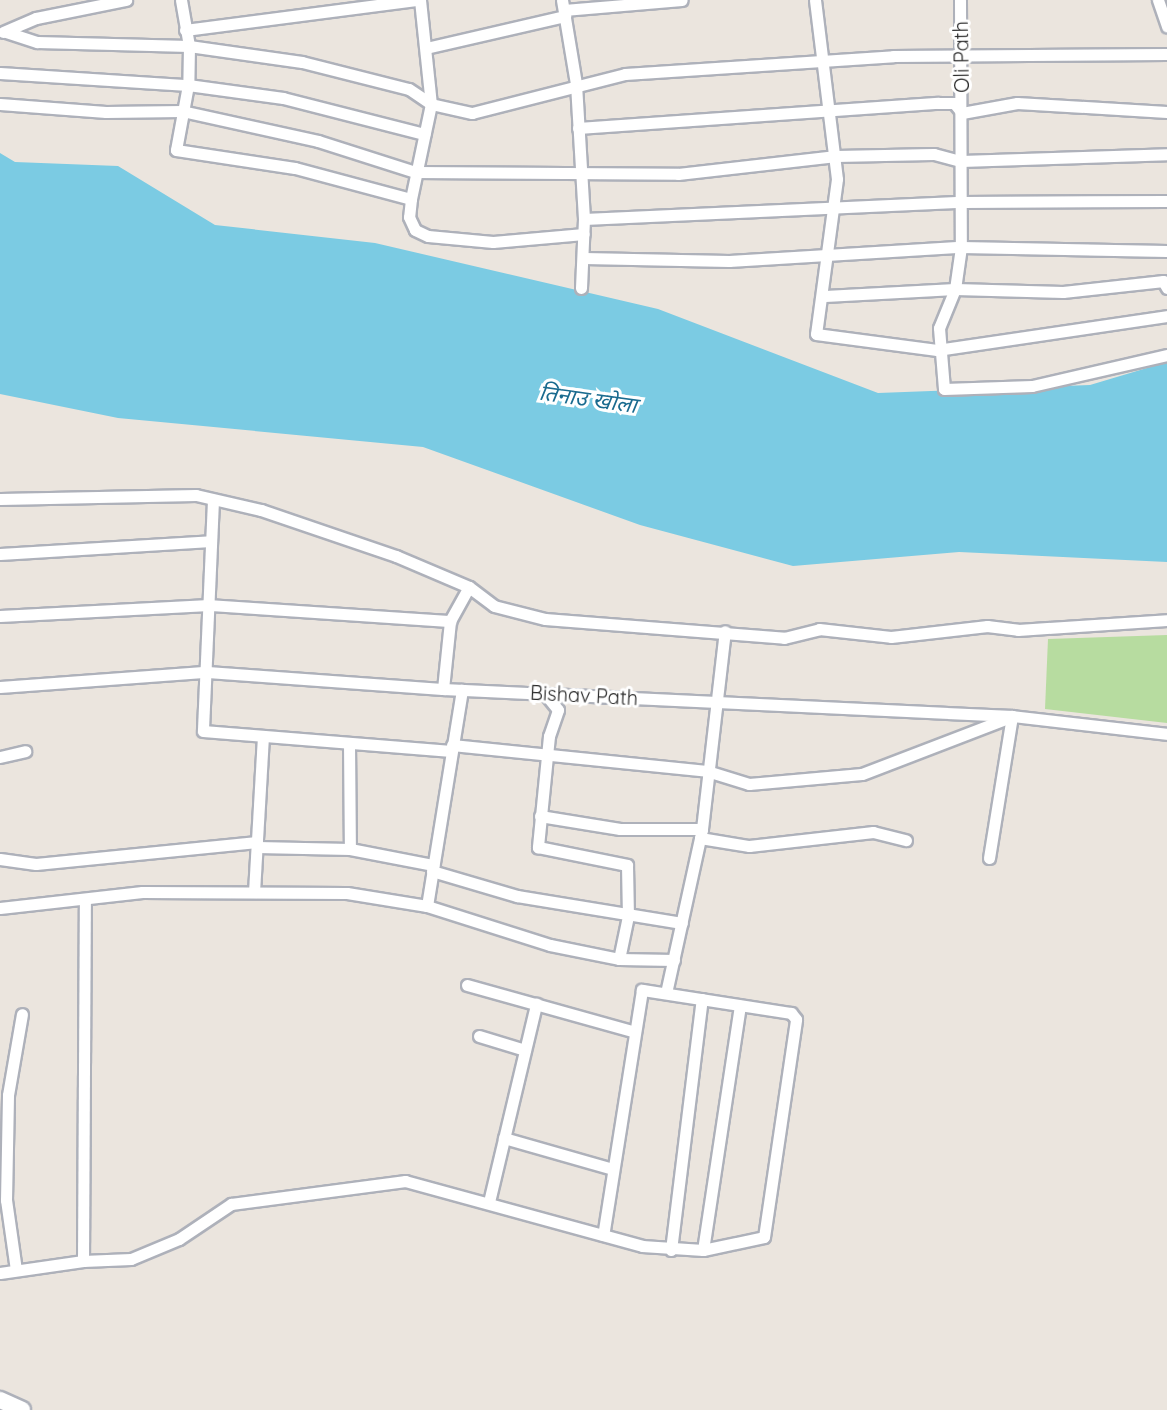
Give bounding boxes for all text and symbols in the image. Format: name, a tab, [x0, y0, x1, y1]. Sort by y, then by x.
street label: Oli Path	[948, 21, 974, 93]
water label: तिनाउ खोला	[537, 379, 639, 419]
street label: Bishav Path	[529, 680, 639, 710]

